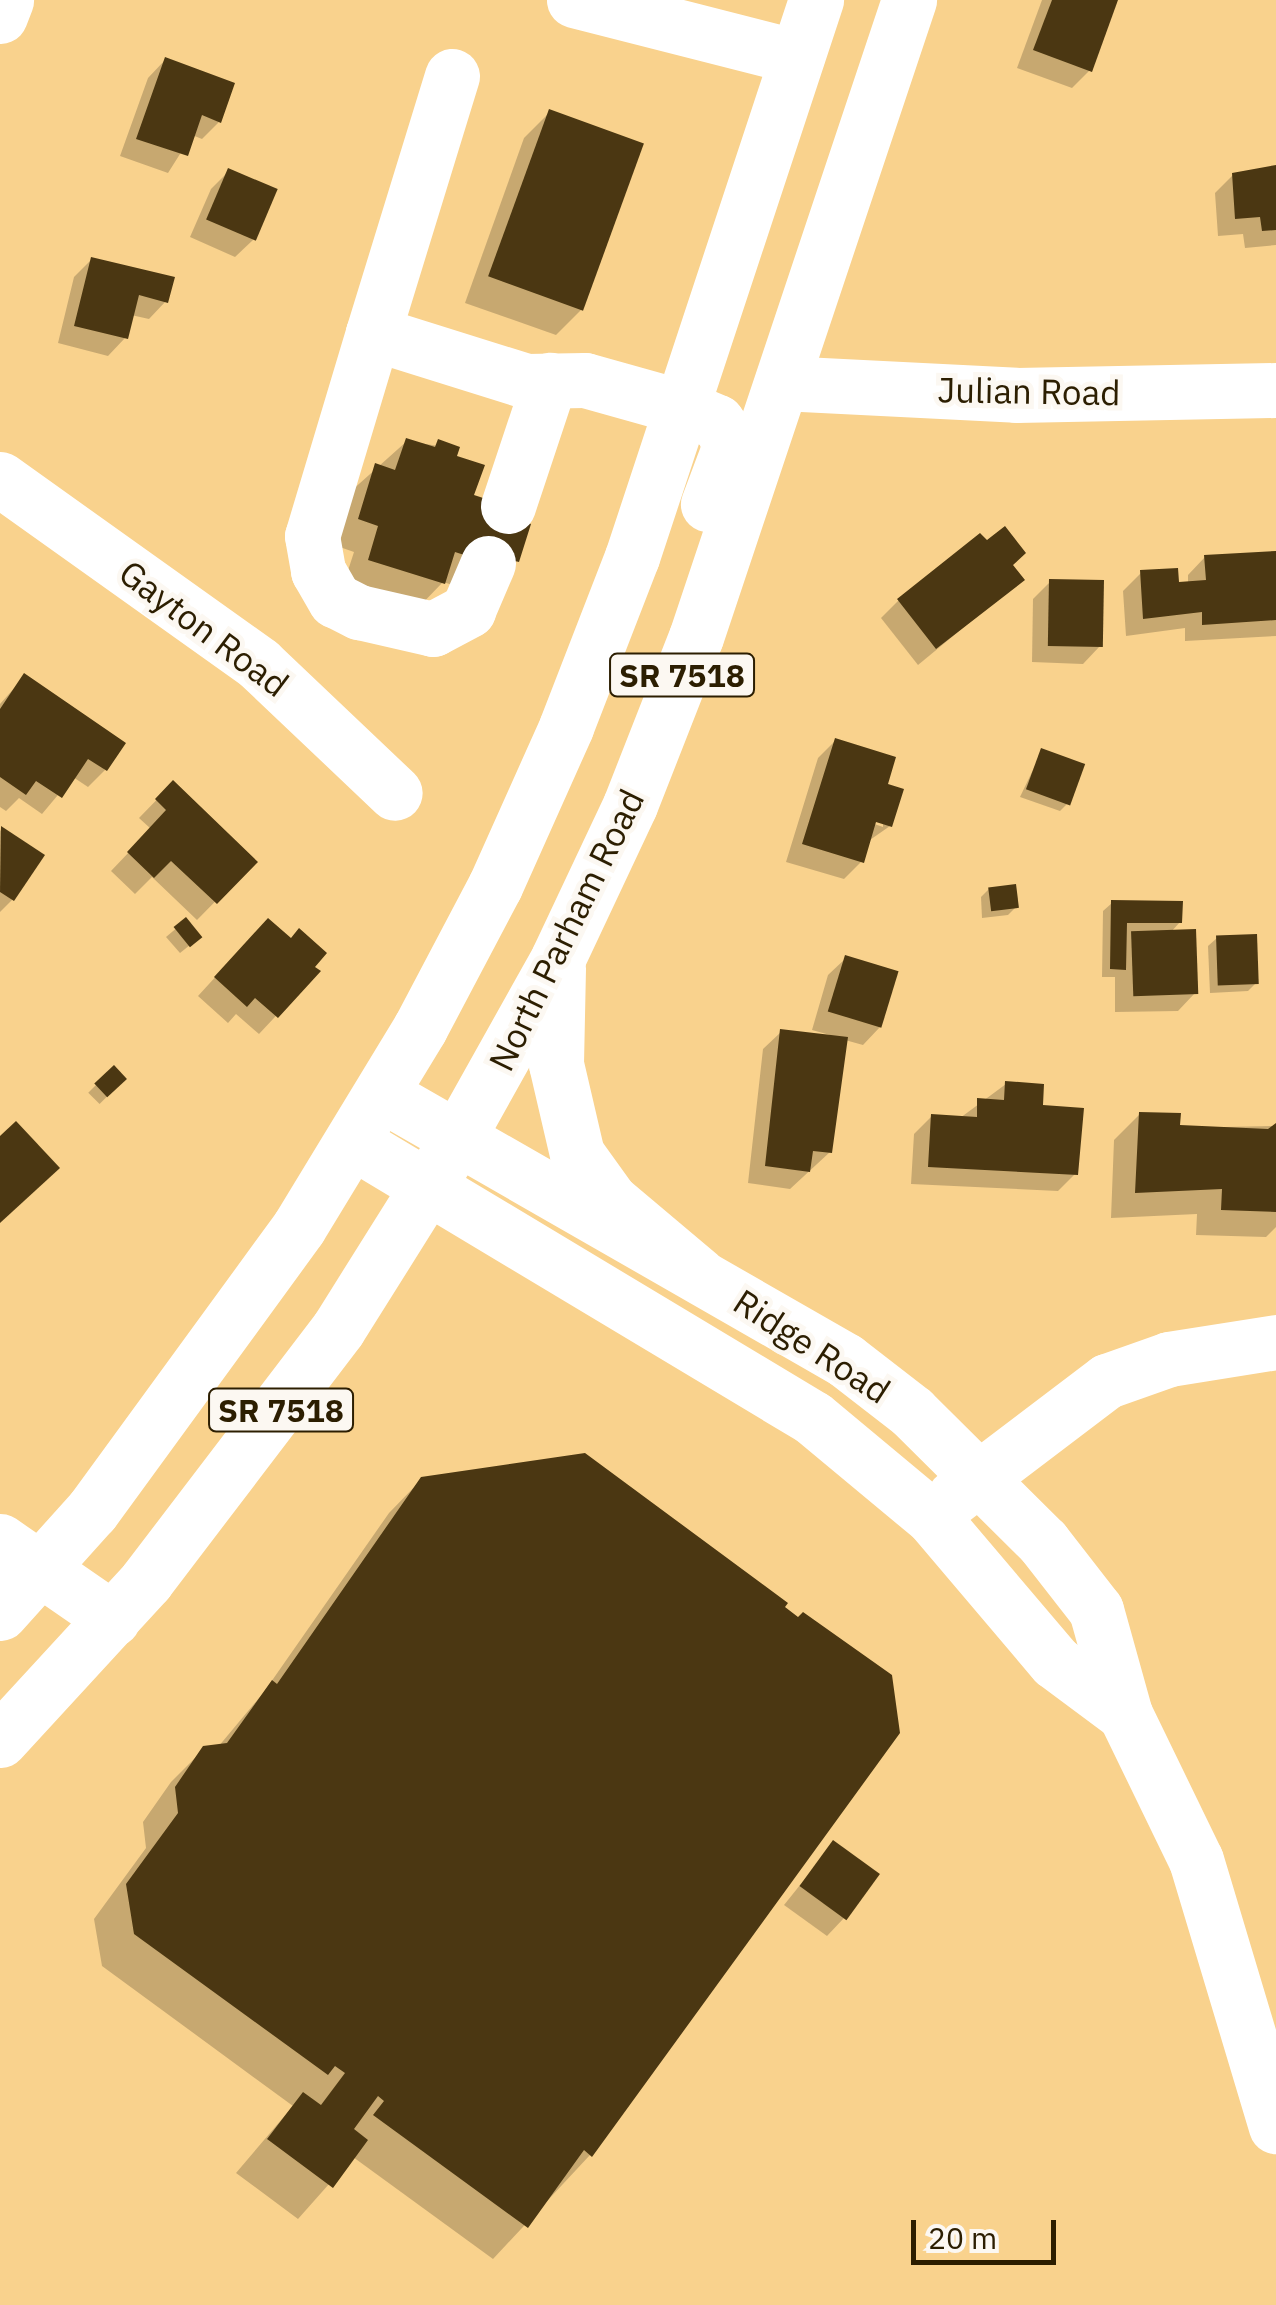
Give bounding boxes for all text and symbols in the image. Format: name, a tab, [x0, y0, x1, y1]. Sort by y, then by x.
street label: Julian Road	[937, 368, 1121, 414]
street label: Gayton Road	[111, 551, 297, 705]
road number: SR 7518	[607, 648, 757, 702]
street label: North Parham Road	[480, 782, 652, 1078]
street label: Ridge Road	[726, 1280, 898, 1412]
road number: SR 7518	[206, 1383, 356, 1437]
scale bar	[916, 2200, 1061, 2262]
text: 20 m	[928, 2218, 997, 2257]

